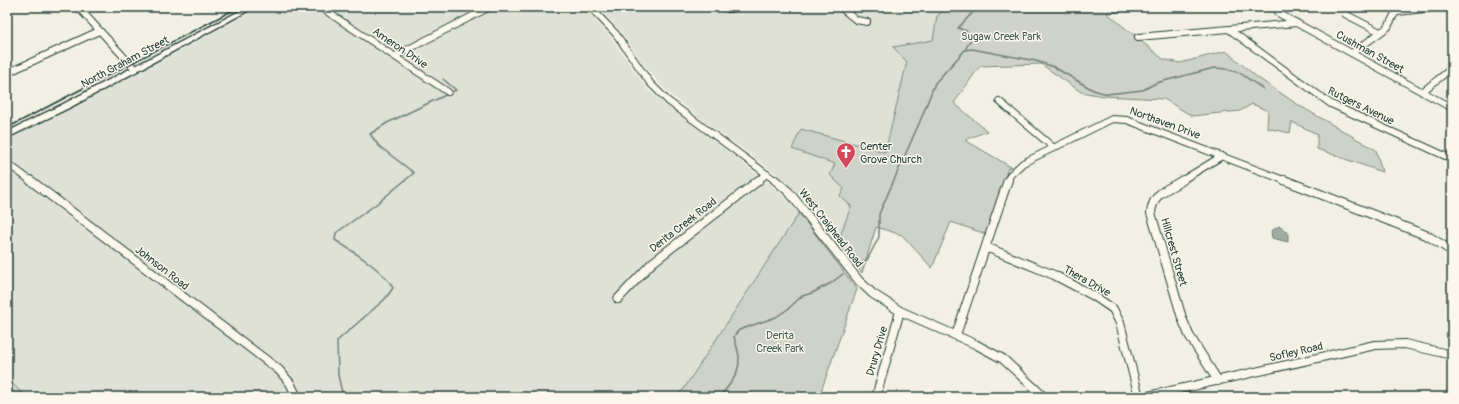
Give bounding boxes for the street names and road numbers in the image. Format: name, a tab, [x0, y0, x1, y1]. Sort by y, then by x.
street label: Ameron Drive	[370, 25, 431, 72]
street label: Cushman Street	[1334, 28, 1407, 76]
street label: North Graham Street	[79, 33, 172, 91]
street label: Rutgers Avenue	[1326, 84, 1397, 128]
street label: Northaven Drive	[1128, 104, 1203, 142]
street label: West Craighead Road	[796, 186, 866, 270]
street label: Derita Creek Road	[647, 195, 719, 255]
street label: Hillcrest Street	[1158, 216, 1190, 288]
street label: Johnson Road	[133, 243, 191, 293]
street label: Thera Drive	[1061, 263, 1113, 299]
street label: Drury Drive	[864, 324, 890, 377]
street label: Sofley Road	[1268, 340, 1324, 364]

